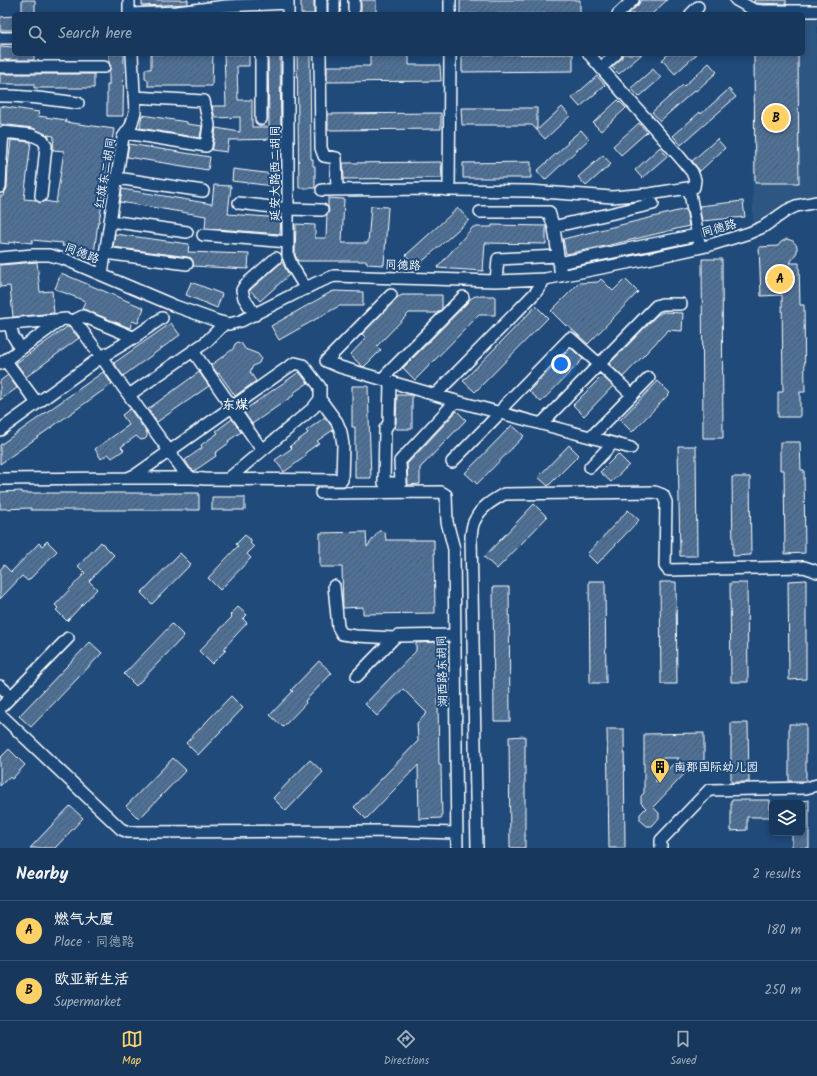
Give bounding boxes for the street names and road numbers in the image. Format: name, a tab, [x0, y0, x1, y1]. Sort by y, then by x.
street label: 延安大路西二胡同	[266, 125, 285, 221]
street label: 红旗东二胡同	[90, 136, 121, 210]
street label: 同德路	[699, 214, 739, 243]
street label: 同德路	[62, 238, 102, 269]
street label: 同德路	[385, 255, 421, 276]
street label: 湖西路东胡同	[432, 635, 453, 707]

